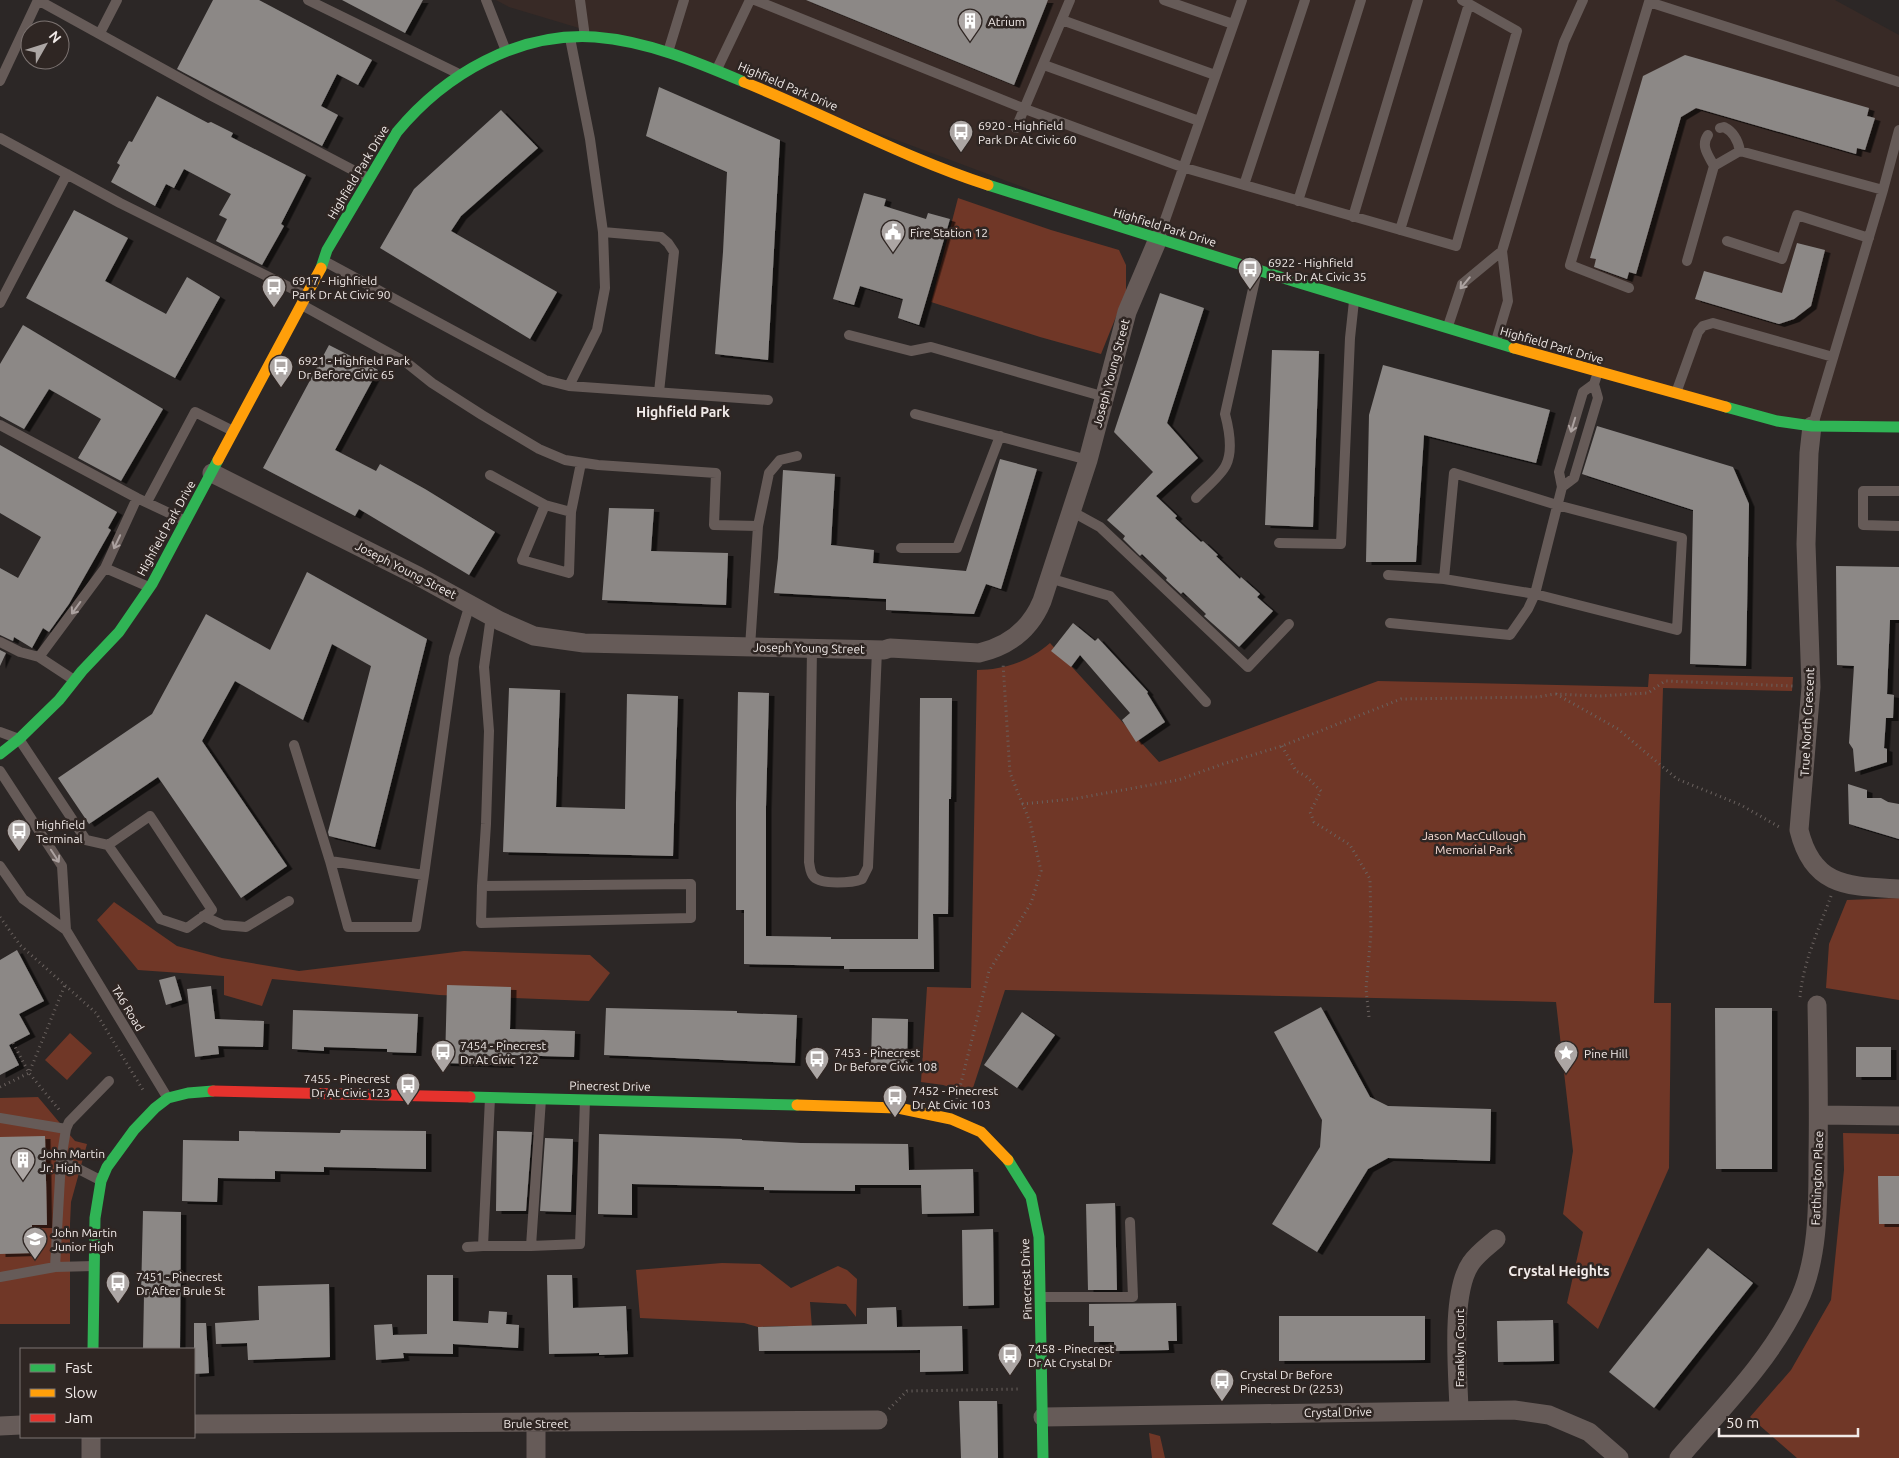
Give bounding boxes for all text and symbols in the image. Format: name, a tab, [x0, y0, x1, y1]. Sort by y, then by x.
building icon: Atrium	[957, 8, 983, 42]
place label: Atrium	[988, 15, 1025, 28]
north arrow	[20, 20, 70, 70]
text: N	[46, 28, 65, 46]
street label: Highfield Park Drive	[736, 59, 840, 113]
bus stop icon: 6920 - Highfield Park Dr At Civic 60	[948, 119, 974, 153]
place label: 6920 - Highfield Park Dr At Civic 60	[978, 119, 1077, 146]
street label: Highfield Park Drive	[325, 123, 391, 221]
street label: Highfield Park Drive	[1112, 205, 1218, 249]
public building icon: Fire Station 12	[880, 219, 906, 253]
place label: Fire Station 12	[910, 226, 988, 239]
bus stop icon: 6922 - Highfield Park Dr At Civic 35	[1237, 256, 1263, 290]
place label: 6922 - Highfield Park Dr At Civic 35	[1268, 256, 1367, 283]
bus stop icon: 6917 - Highfield Park Dr At Civic 90	[261, 274, 287, 308]
place label: 6917 - Highfield Park Dr At Civic 90	[292, 274, 391, 301]
one-way arrow	[1460, 276, 1471, 289]
street label: Joseph Young Street	[1090, 317, 1132, 429]
street label: Highfield Park Drive	[1499, 324, 1605, 366]
bus stop icon: 6921 - Highfield Park Dr Before Civic 65	[268, 354, 294, 388]
place label: 6921 - Highfield Park Dr Before Civic 65	[298, 354, 410, 381]
district label: Highfield Park	[636, 404, 730, 420]
one-way arrow	[1567, 417, 1577, 433]
street label: Highfield Park Drive	[134, 478, 198, 578]
one-way arrow	[112, 534, 121, 549]
street label: Joseph Young Street	[353, 539, 459, 601]
one-way arrow	[71, 600, 81, 614]
street label: Joseph Young Street	[753, 641, 865, 655]
street label: True North Crescent	[1798, 667, 1816, 777]
bus stop icon: Highfield Terminal	[6, 818, 32, 852]
place label: Highfield Terminal	[36, 818, 85, 845]
park label: Jason MacCullough Memorial Park	[1422, 829, 1526, 856]
one-way arrow	[51, 849, 61, 863]
street label: TA6 Road	[109, 983, 147, 1033]
bus stop icon: 7454 - Pinecrest Dr At Civic 122	[430, 1039, 456, 1073]
place label: 7454 - Pinecrest Dr At Civic 122	[460, 1039, 547, 1066]
place icon: Pine Hill	[1553, 1040, 1579, 1074]
bus stop icon: 7453 - Pinecrest Dr Before Civic 108	[804, 1046, 830, 1080]
place label: 7453 - Pinecrest Dr Before Civic 108	[834, 1046, 937, 1073]
place label: Pine Hill	[1584, 1047, 1628, 1060]
place label: 7455 - Pinecrest Dr At Civic 123	[304, 1072, 390, 1099]
bus stop icon: 7455 - Pinecrest Dr At Civic 123	[395, 1072, 421, 1106]
street label: Pinecrest Drive	[569, 1079, 651, 1093]
bus stop icon: 7452 - Pinecrest Dr At Civic 103	[882, 1084, 908, 1118]
place label: 7452 - Pinecrest Dr At Civic 103	[912, 1084, 999, 1111]
street label: Farthington Place	[1809, 1130, 1825, 1226]
building icon: John Martin Jr. High	[10, 1147, 36, 1181]
place label: John Martin Jr. High	[40, 1147, 105, 1174]
school or university icon: John Martin Junior High	[22, 1226, 48, 1260]
place label: John Martin Junior High	[52, 1226, 117, 1253]
street label: Pinecrest Drive	[1018, 1238, 1034, 1320]
district label: Crystal Heights	[1508, 1263, 1610, 1279]
bus stop icon: 7451 - Pinecrest Dr After Brule St	[105, 1270, 131, 1304]
place label: 7451 - Pinecrest Dr After Brule St	[136, 1270, 226, 1297]
street label: Franklyn Court	[1453, 1308, 1466, 1387]
bus stop icon: 7458 - Pinecrest Dr At Crystal Dr	[997, 1342, 1023, 1376]
place label: 7458 - Pinecrest Dr At Crystal Dr	[1028, 1342, 1115, 1369]
legend	[20, 1348, 195, 1438]
text: Fast	[65, 1359, 93, 1376]
bus stop icon: Crystal Dr Before Pinecrest Dr (2253)	[1209, 1368, 1235, 1402]
place label: Crystal Dr Before Pinecrest Dr (2253)	[1240, 1368, 1343, 1396]
text: Slow	[65, 1384, 98, 1401]
street label: Crystal Drive	[1304, 1405, 1372, 1419]
scale bar	[1719, 1406, 1858, 1438]
text: Jam	[65, 1409, 93, 1426]
text: 50 m	[1726, 1414, 1759, 1431]
street label: Brule Street	[503, 1417, 569, 1430]

